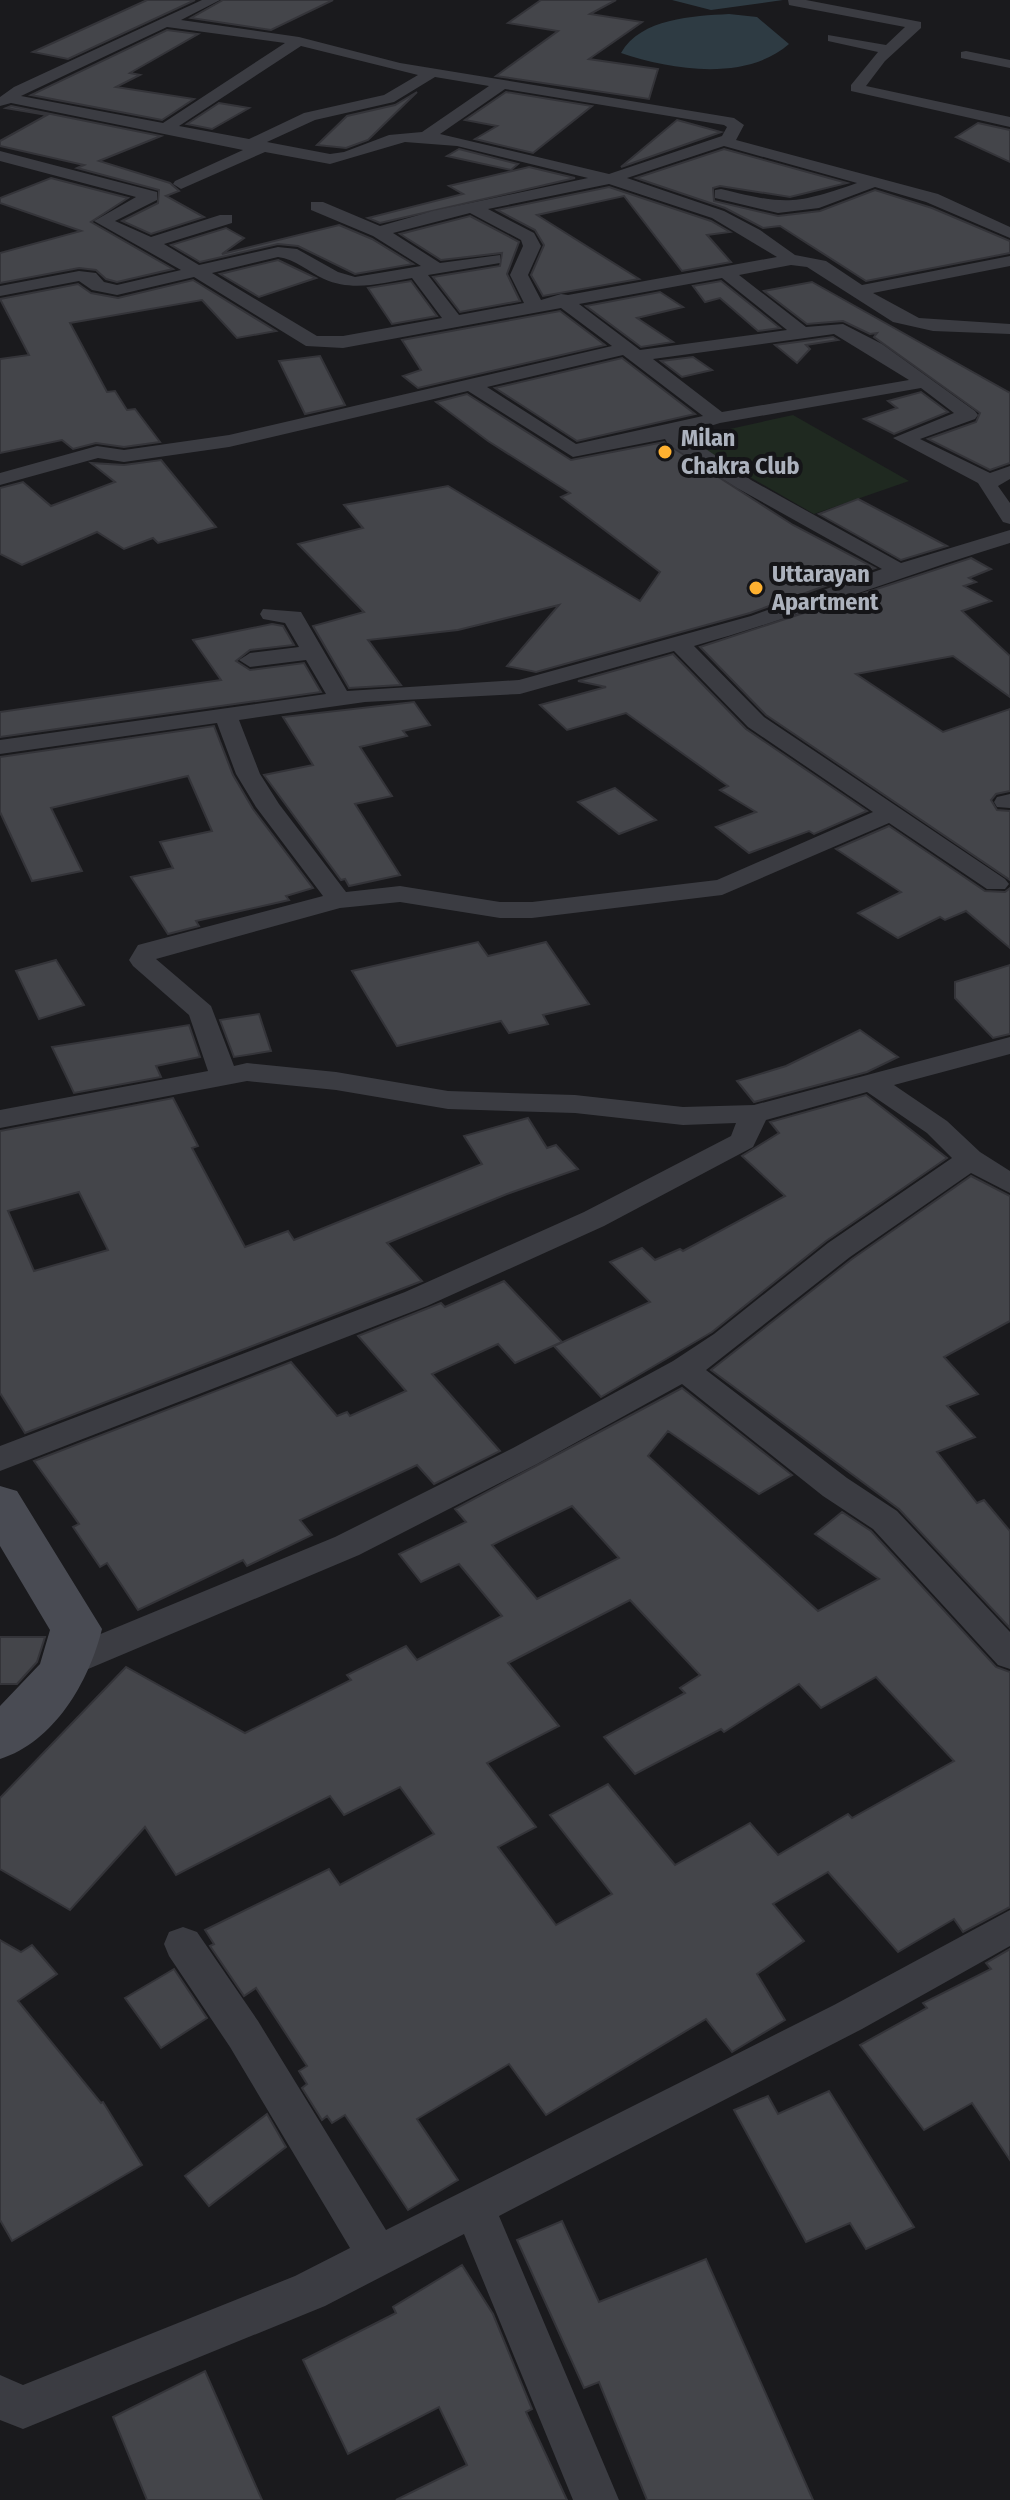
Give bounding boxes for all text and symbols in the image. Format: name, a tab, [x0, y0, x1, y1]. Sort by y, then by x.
place label: Milan Chakra Club	[681, 424, 799, 480]
marker: Milan Chakra Club	[656, 443, 674, 461]
place label: Uttarayan Apartment	[771, 560, 879, 616]
marker: Uttarayan Apartment	[747, 579, 765, 597]

